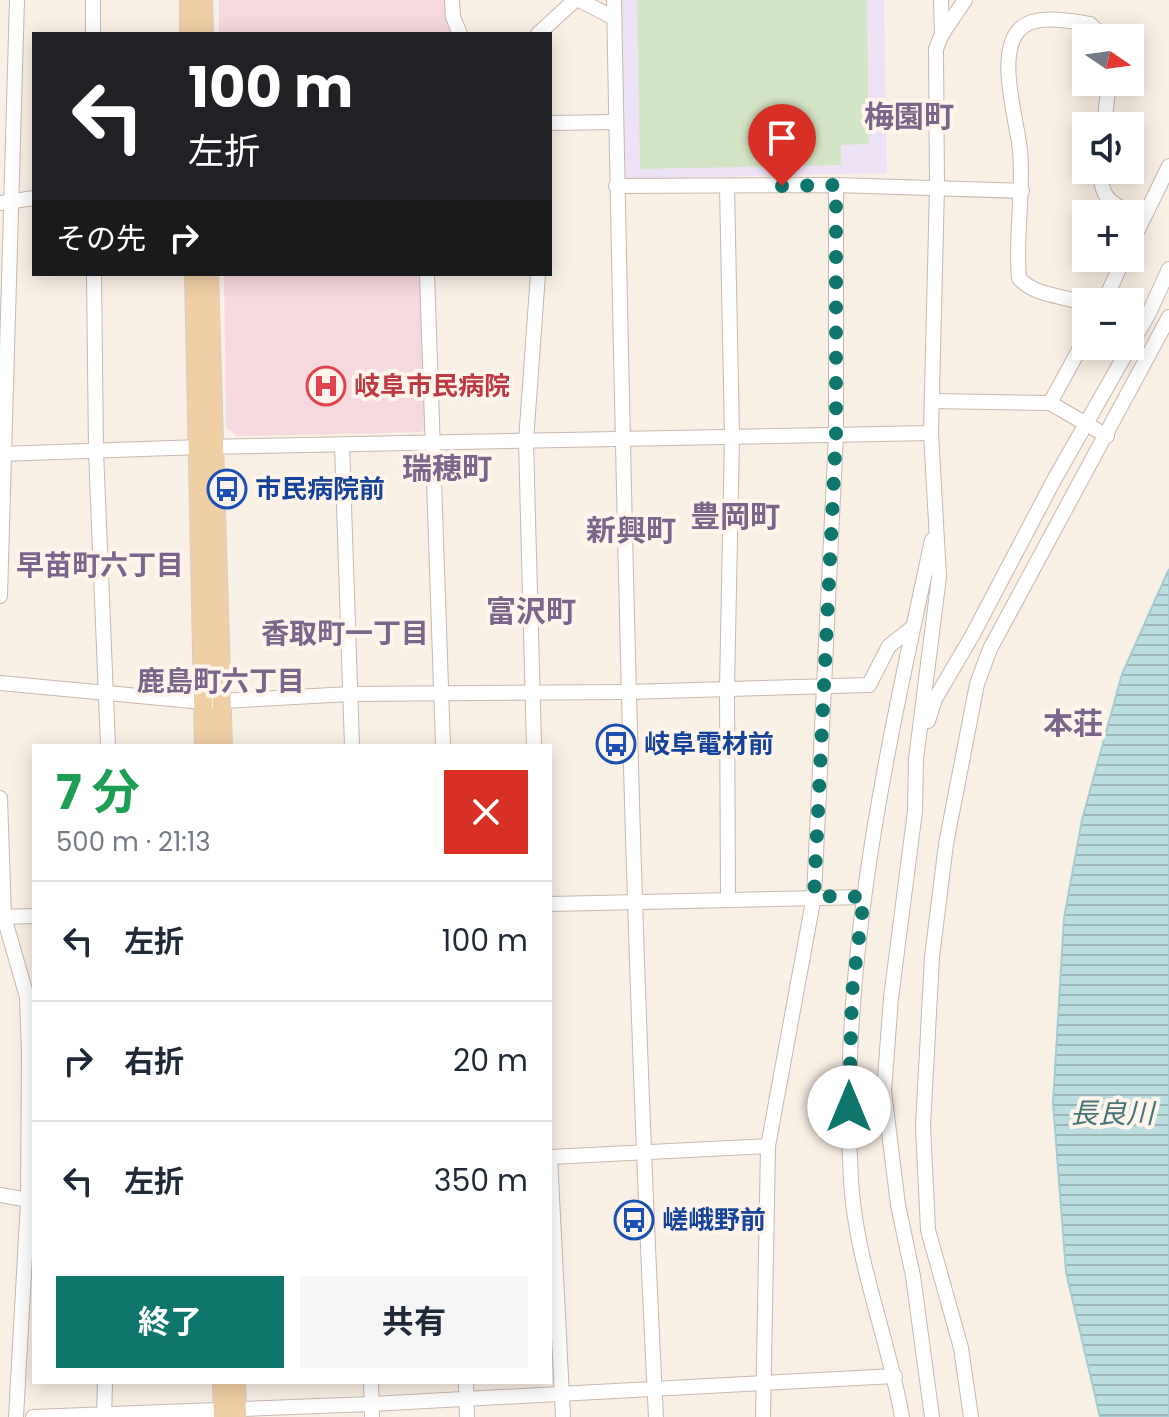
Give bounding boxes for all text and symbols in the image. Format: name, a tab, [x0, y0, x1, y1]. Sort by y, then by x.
north arrow	[1072, 24, 1144, 96]
map controls	[1072, 24, 1144, 360]
text: 100 m	[188, 48, 353, 127]
icon: left	[56, 64, 160, 168]
district label: 梅園町	[864, 95, 954, 138]
pin	[748, 104, 816, 186]
button: sound	[1072, 112, 1144, 184]
icon: arrive	[760, 116, 804, 160]
text: 左折	[188, 126, 260, 177]
button: +	[1072, 200, 1144, 272]
icon: right	[162, 216, 206, 260]
text: その先	[56, 217, 146, 260]
button: −	[1072, 288, 1144, 360]
hospital icon: 岐阜市民病院	[305, 365, 347, 407]
place label: 岐阜市民病院	[354, 368, 510, 404]
district label: 瑞穂町	[402, 447, 492, 490]
bus stop icon: 市民病院前	[206, 468, 248, 510]
place label: 市民病院前	[255, 471, 385, 507]
district label: 豊岡町	[690, 495, 780, 538]
district label: 新興町	[586, 509, 676, 552]
district label: 早苗町六丁目	[16, 546, 184, 585]
district label: 富沢町	[486, 590, 576, 633]
district label: 香取町一丁目	[261, 614, 429, 653]
district label: 鹿島町六丁目	[137, 662, 305, 701]
district label: 本荘	[1043, 702, 1103, 745]
bus stop icon: 岐阜電材前	[595, 723, 637, 765]
place label: 岐阜電材前	[644, 726, 774, 762]
text: 7 分	[56, 759, 140, 826]
button: close	[444, 770, 528, 854]
text: 500 m · 21:13	[56, 824, 211, 860]
icon: left	[56, 919, 100, 963]
text: 100 m	[442, 919, 528, 962]
text: 左折	[124, 920, 184, 963]
icon: right	[56, 1039, 100, 1083]
text: 20 m	[453, 1039, 528, 1082]
text: 右折	[124, 1040, 184, 1083]
position arrow	[807, 1065, 891, 1149]
water label: 長良川	[1070, 1094, 1157, 1133]
icon: left	[56, 1159, 100, 1203]
text: 350 m	[434, 1159, 528, 1202]
text: 左折	[124, 1160, 184, 1203]
bus stop icon: 嵯峨野前	[613, 1199, 655, 1241]
place label: 嵯峨野前	[662, 1202, 766, 1238]
button: 終了	[56, 1276, 284, 1368]
button: 共有	[300, 1276, 528, 1368]

